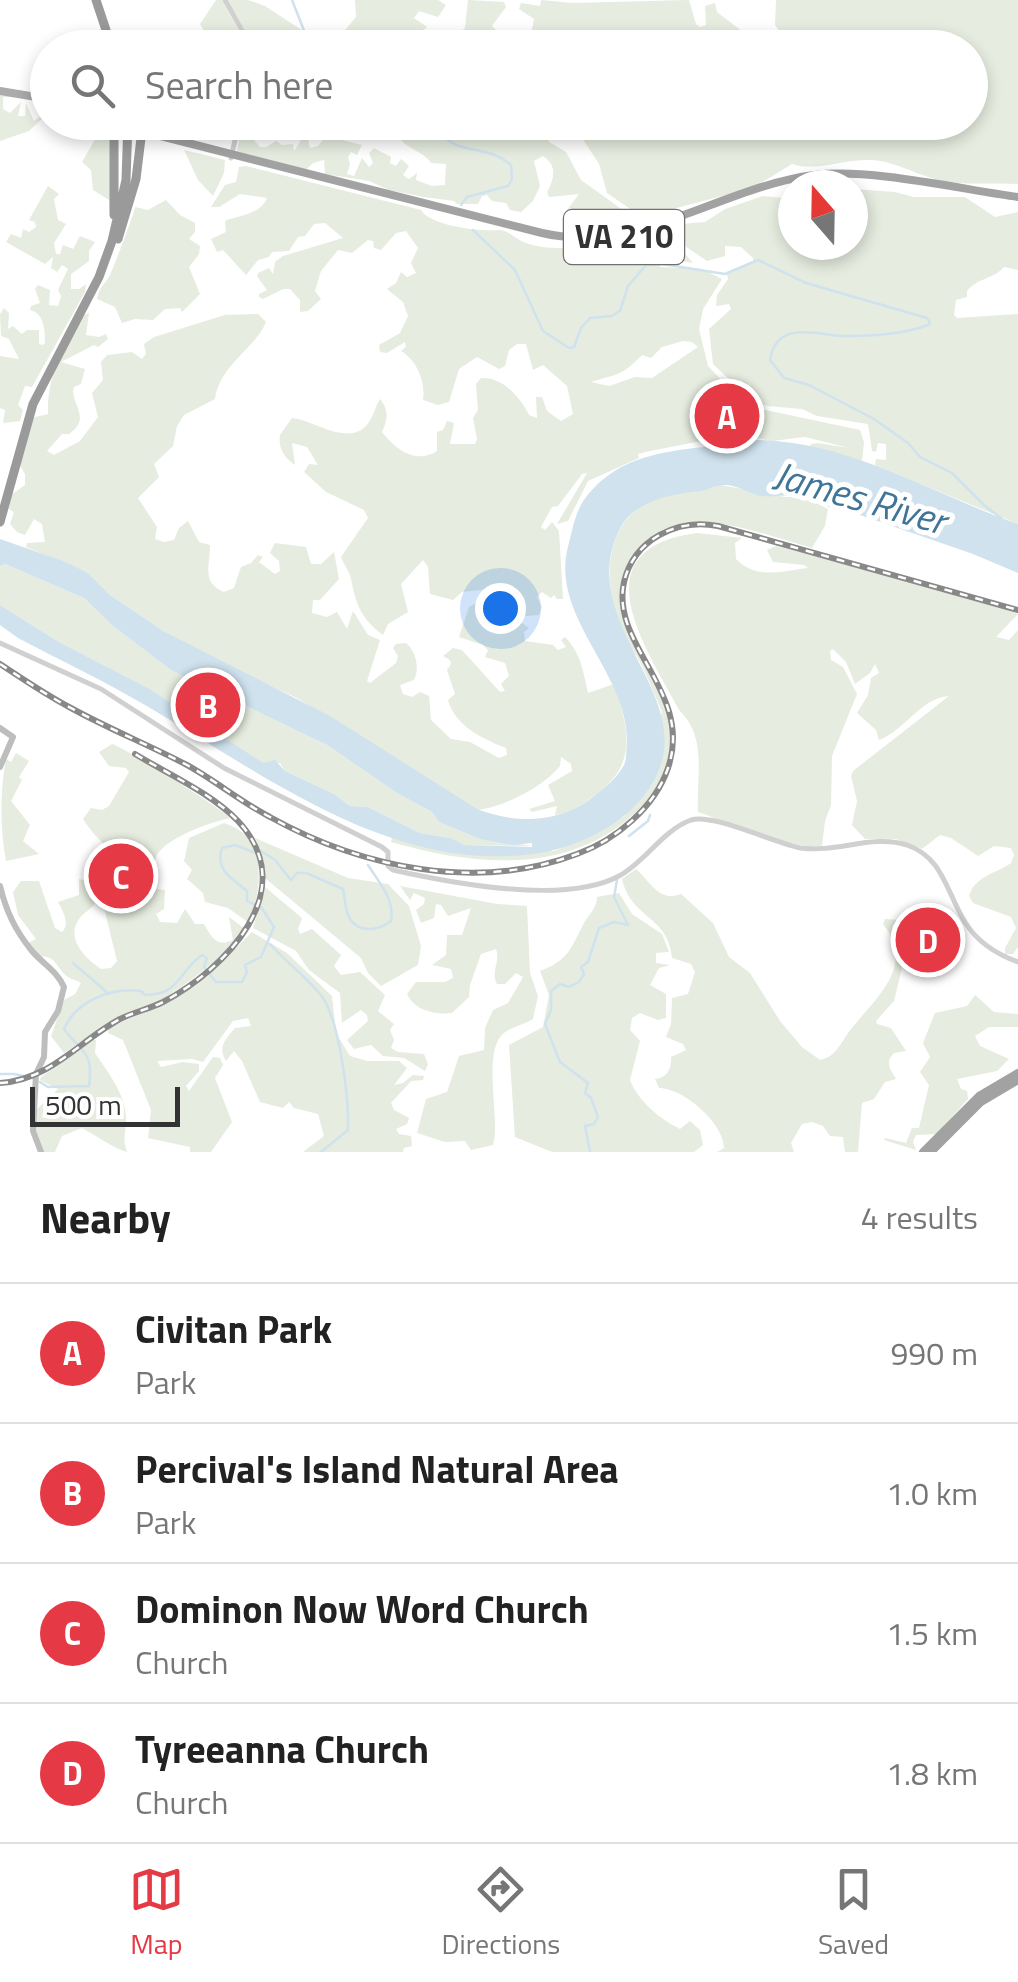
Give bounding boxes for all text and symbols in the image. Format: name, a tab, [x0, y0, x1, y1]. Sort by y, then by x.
search box	[30, 30, 988, 140]
text: Search here	[145, 56, 333, 114]
icon: search	[65, 58, 120, 113]
north arrow	[778, 170, 868, 260]
road number: VA 210	[564, 210, 684, 264]
pin: A	[694, 378, 760, 454]
water label: James River	[768, 445, 957, 550]
your location	[475, 583, 526, 634]
pin: B	[176, 668, 240, 742]
pin: C	[88, 838, 154, 914]
pin: D	[896, 902, 960, 978]
scale bar	[30, 1082, 180, 1126]
text: 500 m	[45, 1083, 122, 1126]
text: Nearby	[40, 1185, 171, 1249]
text: 4 results	[861, 1193, 978, 1241]
text: Civitan Park	[135, 1300, 332, 1358]
text: A	[63, 1329, 82, 1377]
text: 990 m	[890, 1329, 978, 1377]
text: Park	[135, 1358, 196, 1406]
text: Percival's Island Natural Area	[135, 1440, 619, 1498]
text: B	[63, 1469, 82, 1517]
text: 1.0 km	[886, 1469, 978, 1517]
text: Park	[135, 1498, 196, 1546]
text: Dominon Now Word Church	[135, 1580, 589, 1638]
text: C	[64, 1609, 81, 1657]
text: 1.5 km	[886, 1609, 978, 1657]
text: Church	[135, 1638, 228, 1686]
text: Tyreeanna Church	[135, 1720, 429, 1778]
text: D	[62, 1749, 83, 1797]
text: 1.8 km	[886, 1749, 978, 1797]
text: Church	[135, 1778, 228, 1826]
tab: Map	[129, 1862, 184, 1965]
tab: Directions	[442, 1862, 560, 1965]
tab: Saved	[818, 1862, 889, 1965]

